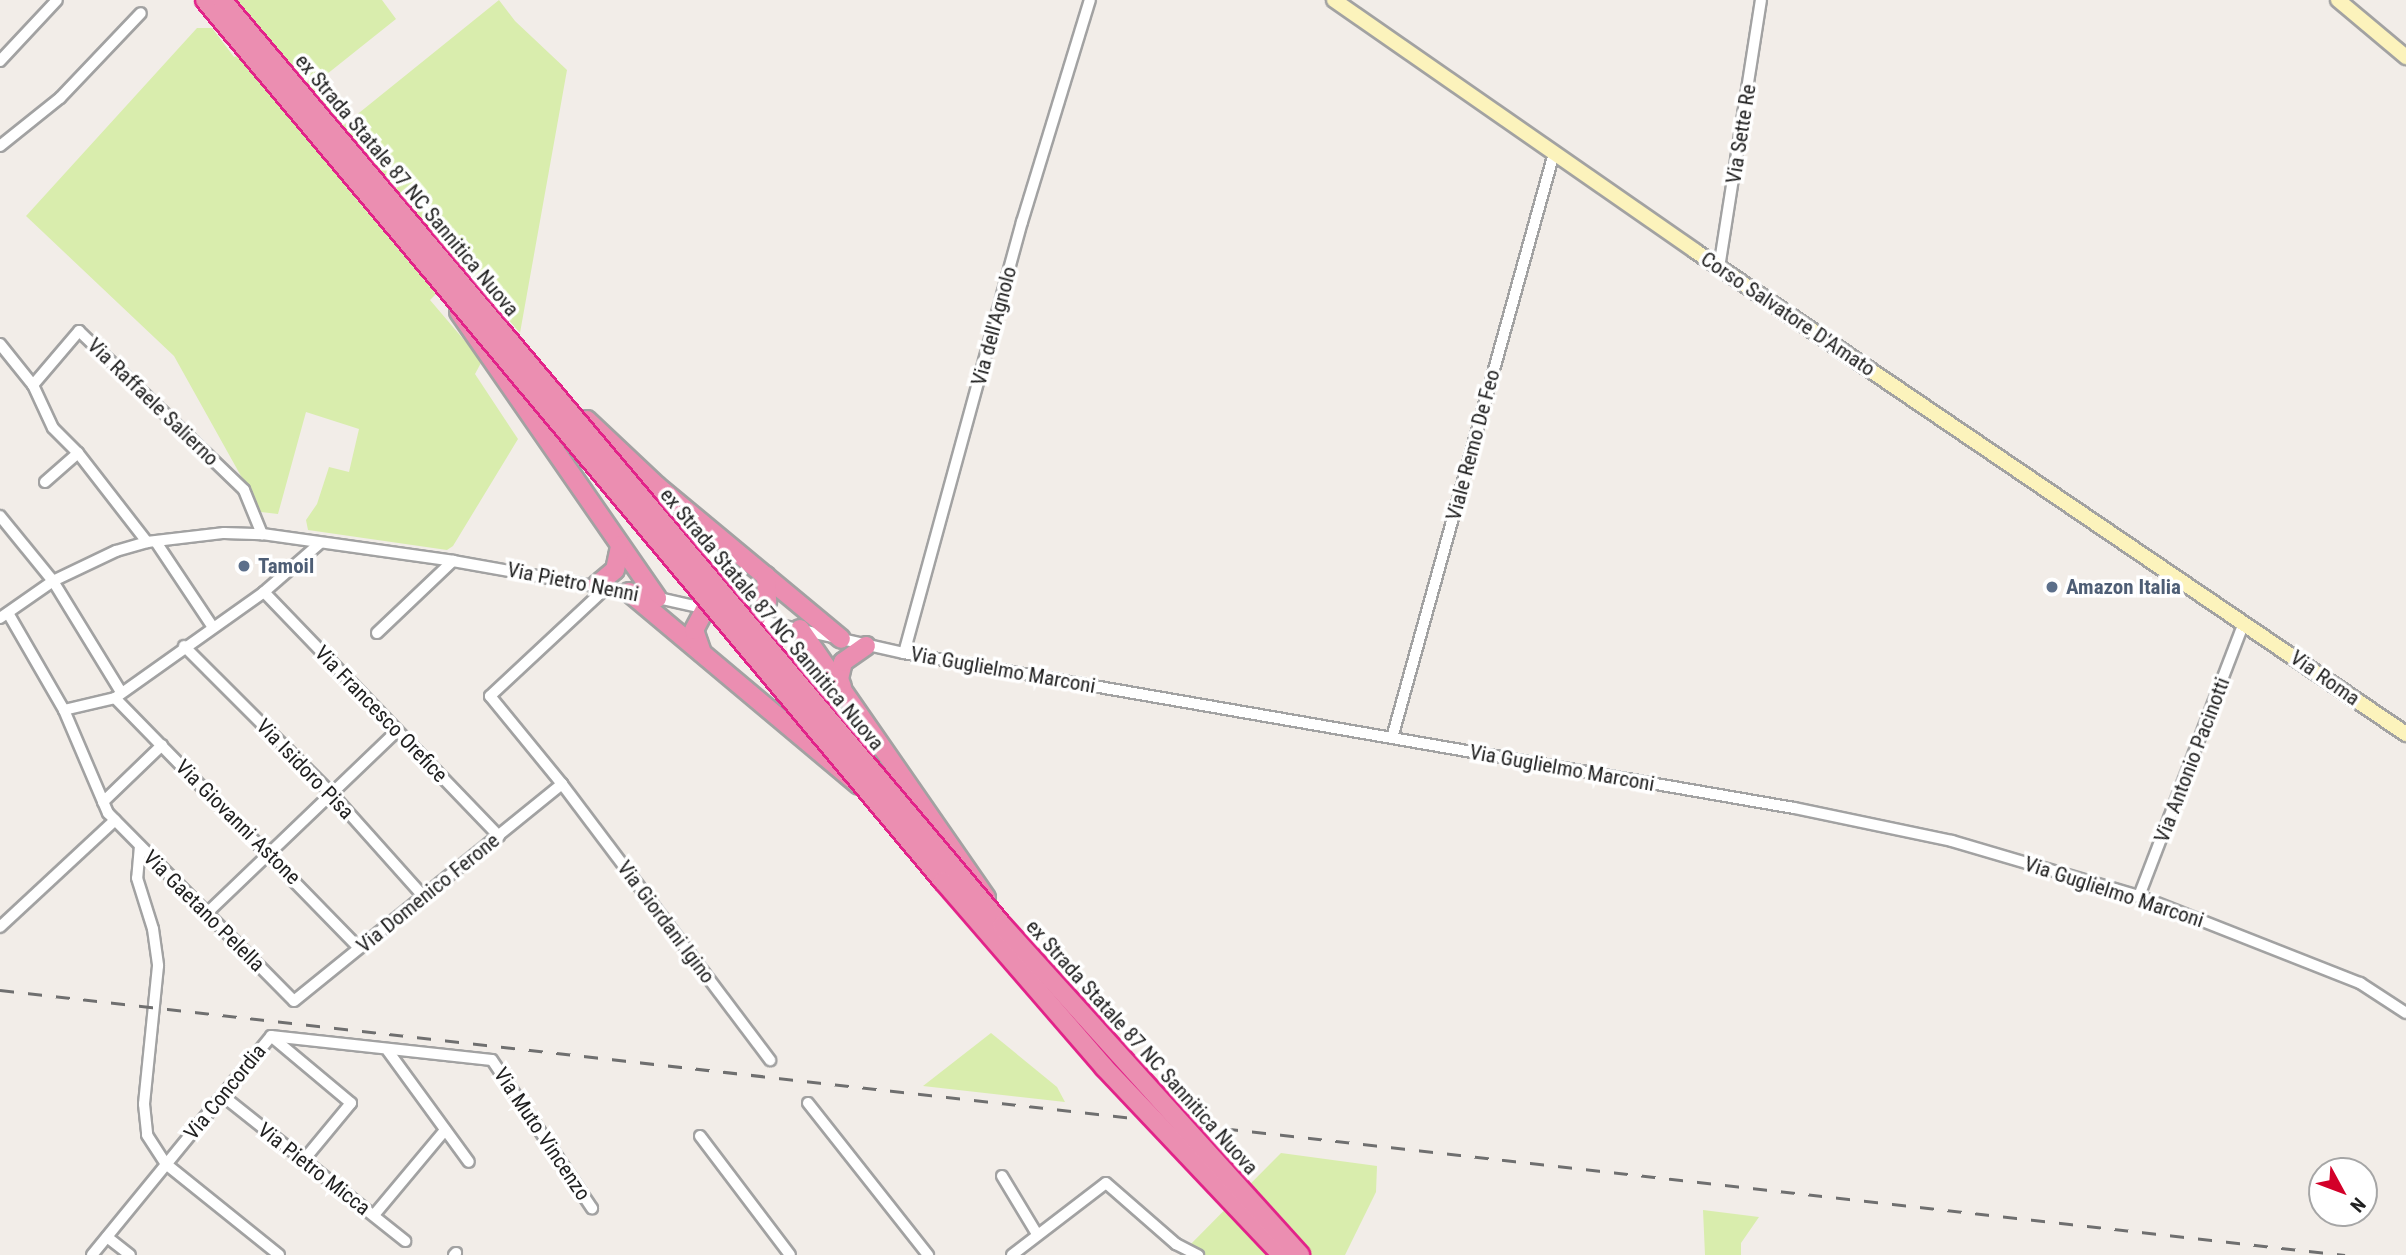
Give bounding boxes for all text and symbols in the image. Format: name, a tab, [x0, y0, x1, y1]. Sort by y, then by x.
street label: ex Strada Statale 87 NC Sannitica Nuova	[290, 49, 524, 321]
street label: Via Sette Re	[1721, 83, 1761, 185]
street label: Corso Salvatore D'Amato	[1696, 246, 1880, 382]
street label: Via dell'Agnolo	[966, 264, 1022, 388]
street label: Via Raffaele Salierno	[82, 333, 224, 471]
street label: Viale Remo De Feo	[1441, 367, 1505, 523]
street label: ex Strada Statale 87 NC Sannitica Nuova	[655, 483, 889, 755]
place label: Tamoil	[258, 553, 314, 579]
street label: Via Pietro Nenni	[505, 557, 641, 607]
marker: Tamoil	[236, 558, 252, 574]
place label: Amazon Italia	[2066, 574, 2181, 600]
marker: Amazon Italia	[2044, 579, 2060, 595]
street label: Via Francesco Orefice	[309, 640, 453, 788]
street label: Via Guglielmo Marconi	[909, 641, 1097, 699]
street label: Via Roma	[2285, 645, 2365, 711]
street label: Via Antonio Pacinotti	[2149, 674, 2235, 846]
street label: Via Isidoro Pisa	[251, 714, 359, 824]
street label: Via Guglielmo Marconi	[1468, 739, 1656, 797]
street label: Via Giovanni Astone	[170, 754, 306, 890]
street label: Via Domenico Ferone	[352, 828, 504, 958]
street label: Via Gaetano Pelella	[138, 845, 270, 977]
street label: Via Guglielmo Marconi	[2021, 851, 2207, 933]
street label: Via Giordani Igino	[612, 856, 720, 988]
street label: ex Strada Statale 87 NC Sannitica Nuova	[1021, 914, 1263, 1180]
street label: Via Concordia	[179, 1039, 271, 1145]
street label: Via Muto Vincenzo	[488, 1063, 596, 1205]
street label: Via Pietro Micca	[253, 1117, 375, 1221]
north arrow	[2308, 1157, 2378, 1227]
text: N	[2345, 1193, 2370, 1217]

